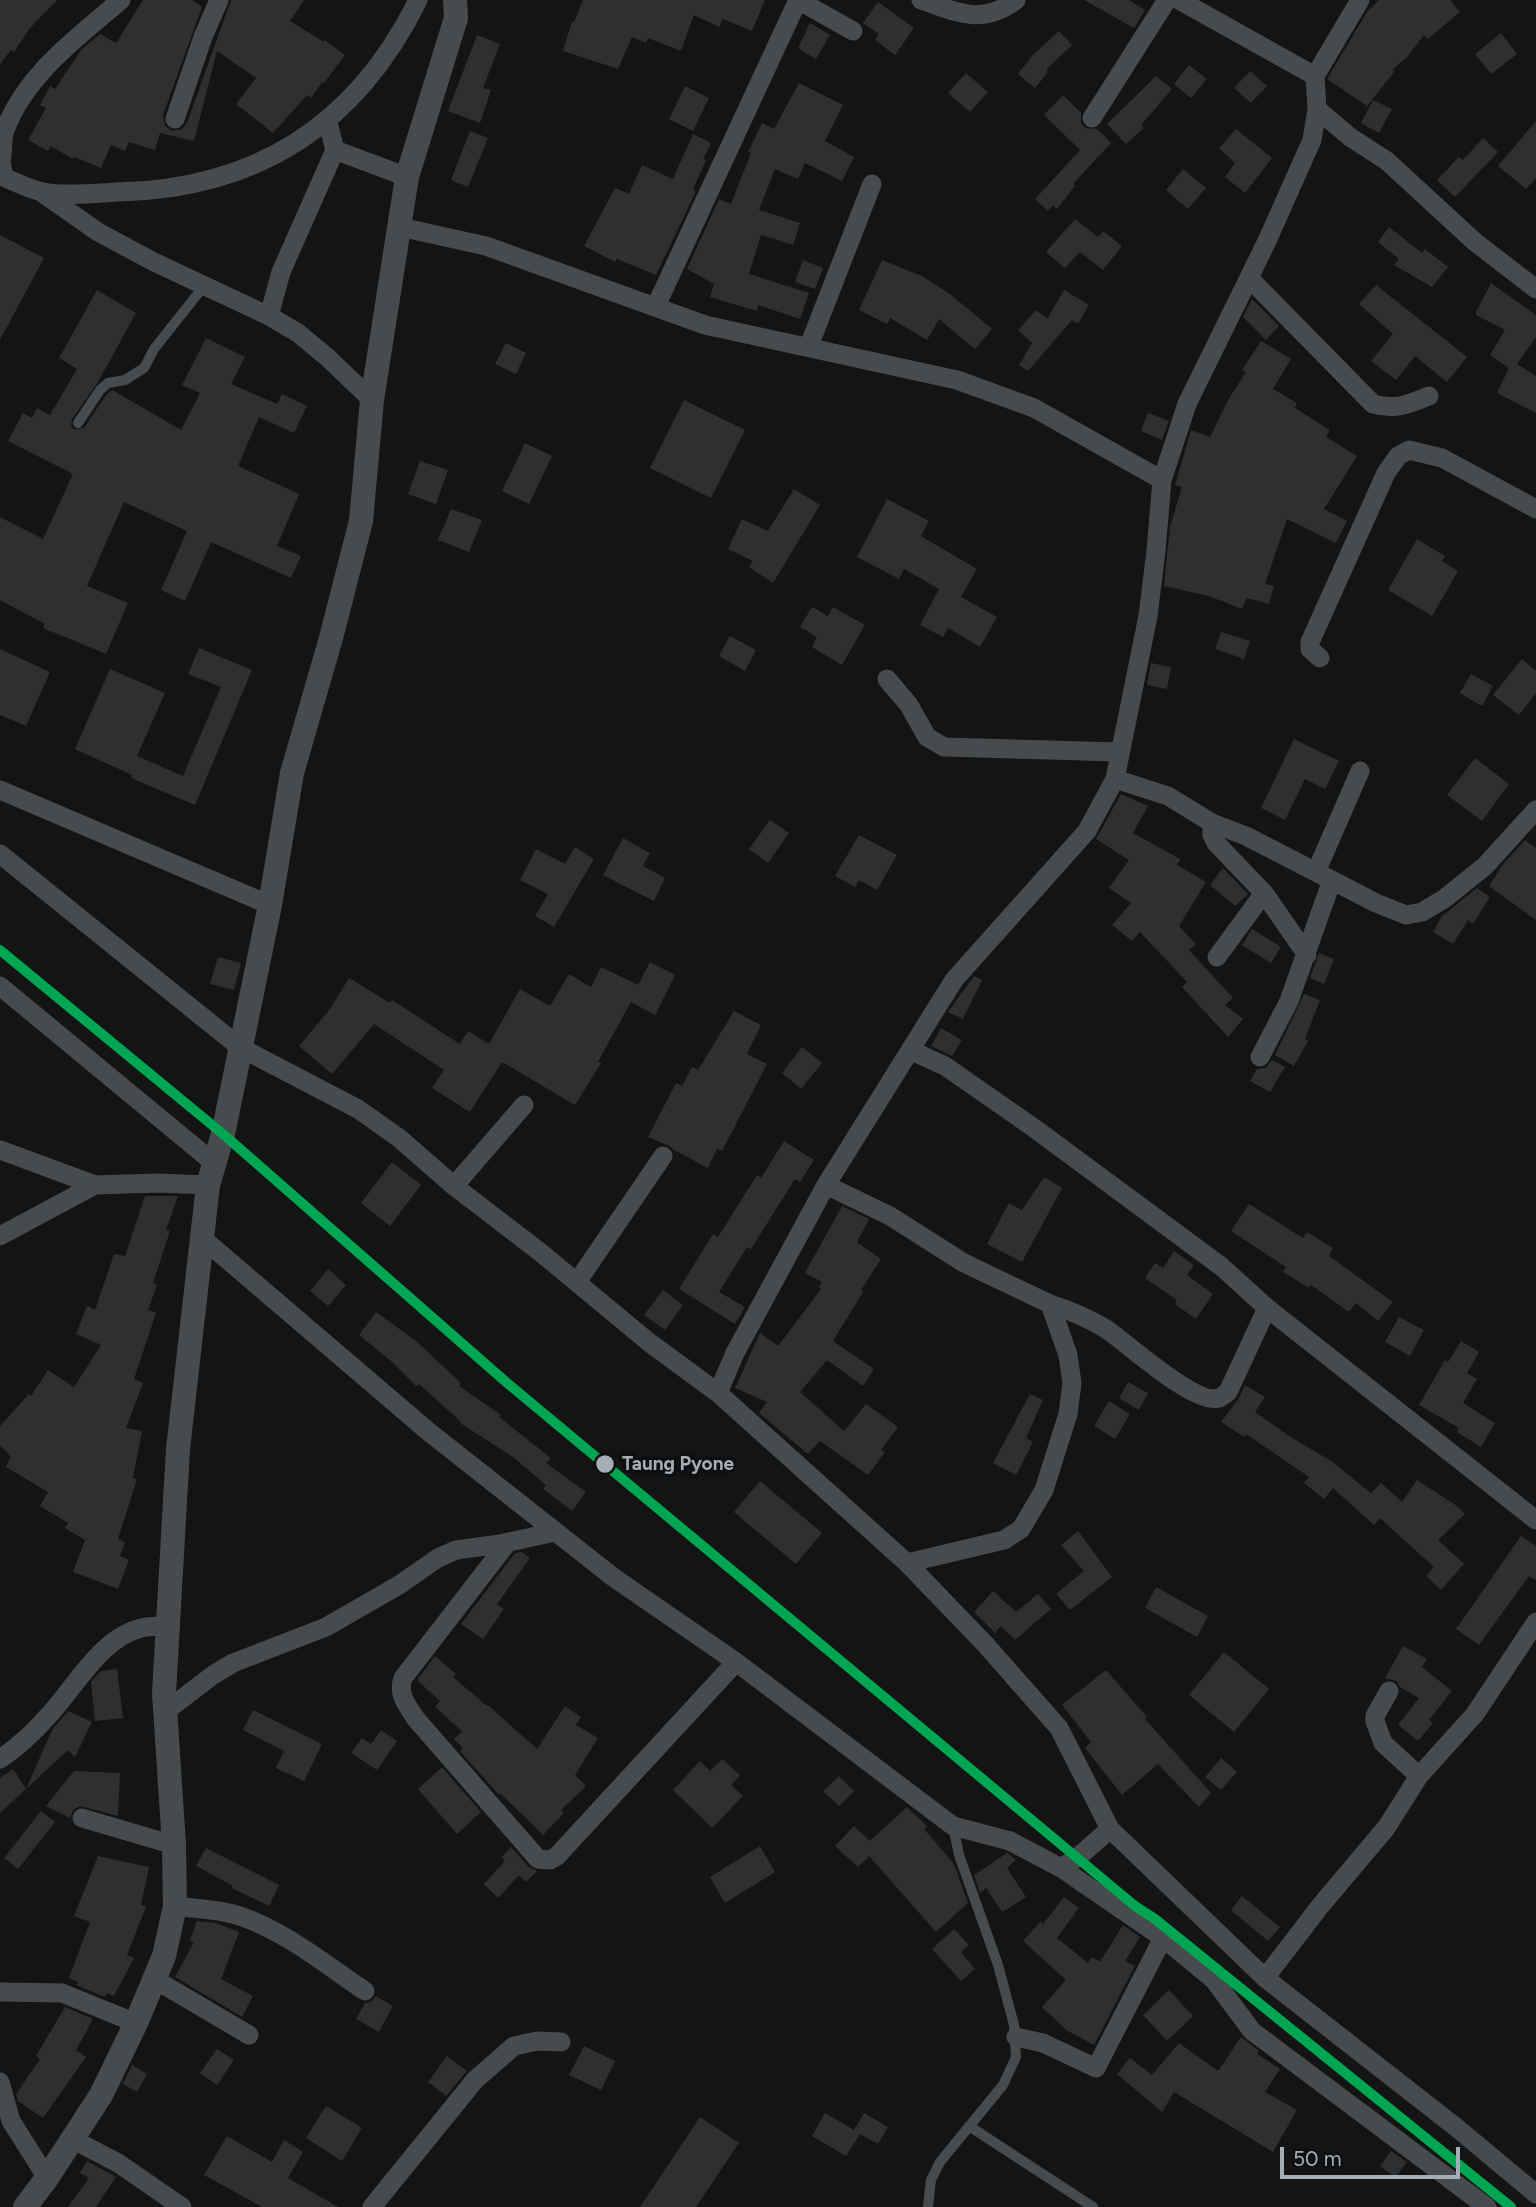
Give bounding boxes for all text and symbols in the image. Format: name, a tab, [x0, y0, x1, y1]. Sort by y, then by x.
marker: Taung Pyone	[594, 1453, 616, 1475]
place label: Taung Pyone	[622, 1453, 734, 1475]
scale bar	[1284, 2134, 1464, 2178]
text: 50 m	[1293, 2146, 1342, 2171]

